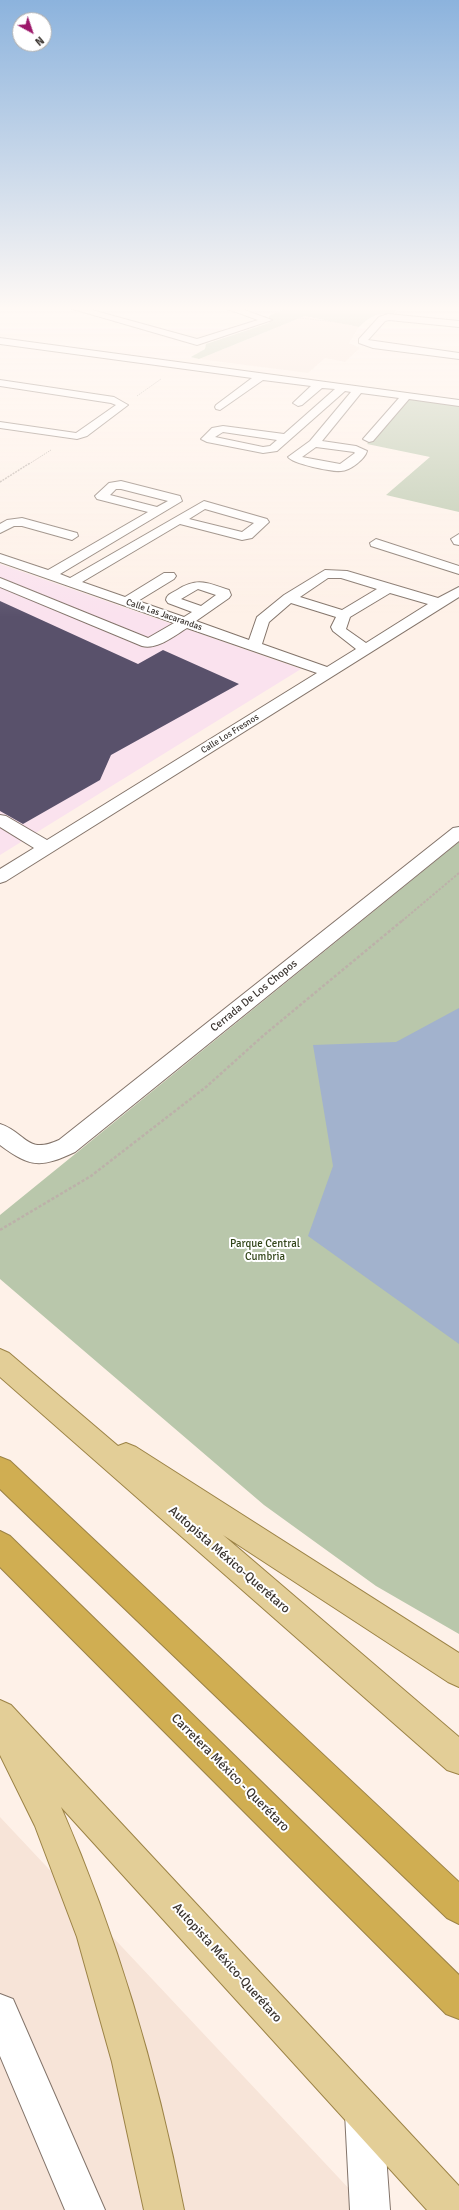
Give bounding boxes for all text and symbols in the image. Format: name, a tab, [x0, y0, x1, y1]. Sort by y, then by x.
north arrow	[12, 12, 52, 52]
text: N	[32, 33, 47, 48]
street label: Calle Las Jacarandas	[125, 597, 203, 633]
street label: Calle Los Fresnos	[199, 712, 261, 756]
street label: Cerrada De Los Chopos	[208, 957, 300, 1035]
park label: Parque Central Cumbria	[230, 1237, 300, 1263]
street label: Autopista México-Querétaro	[165, 1503, 293, 1617]
street label: Carretera México - Querétaro	[168, 1711, 292, 1835]
street label: Autopista México-Querétaro	[169, 1900, 285, 2026]

